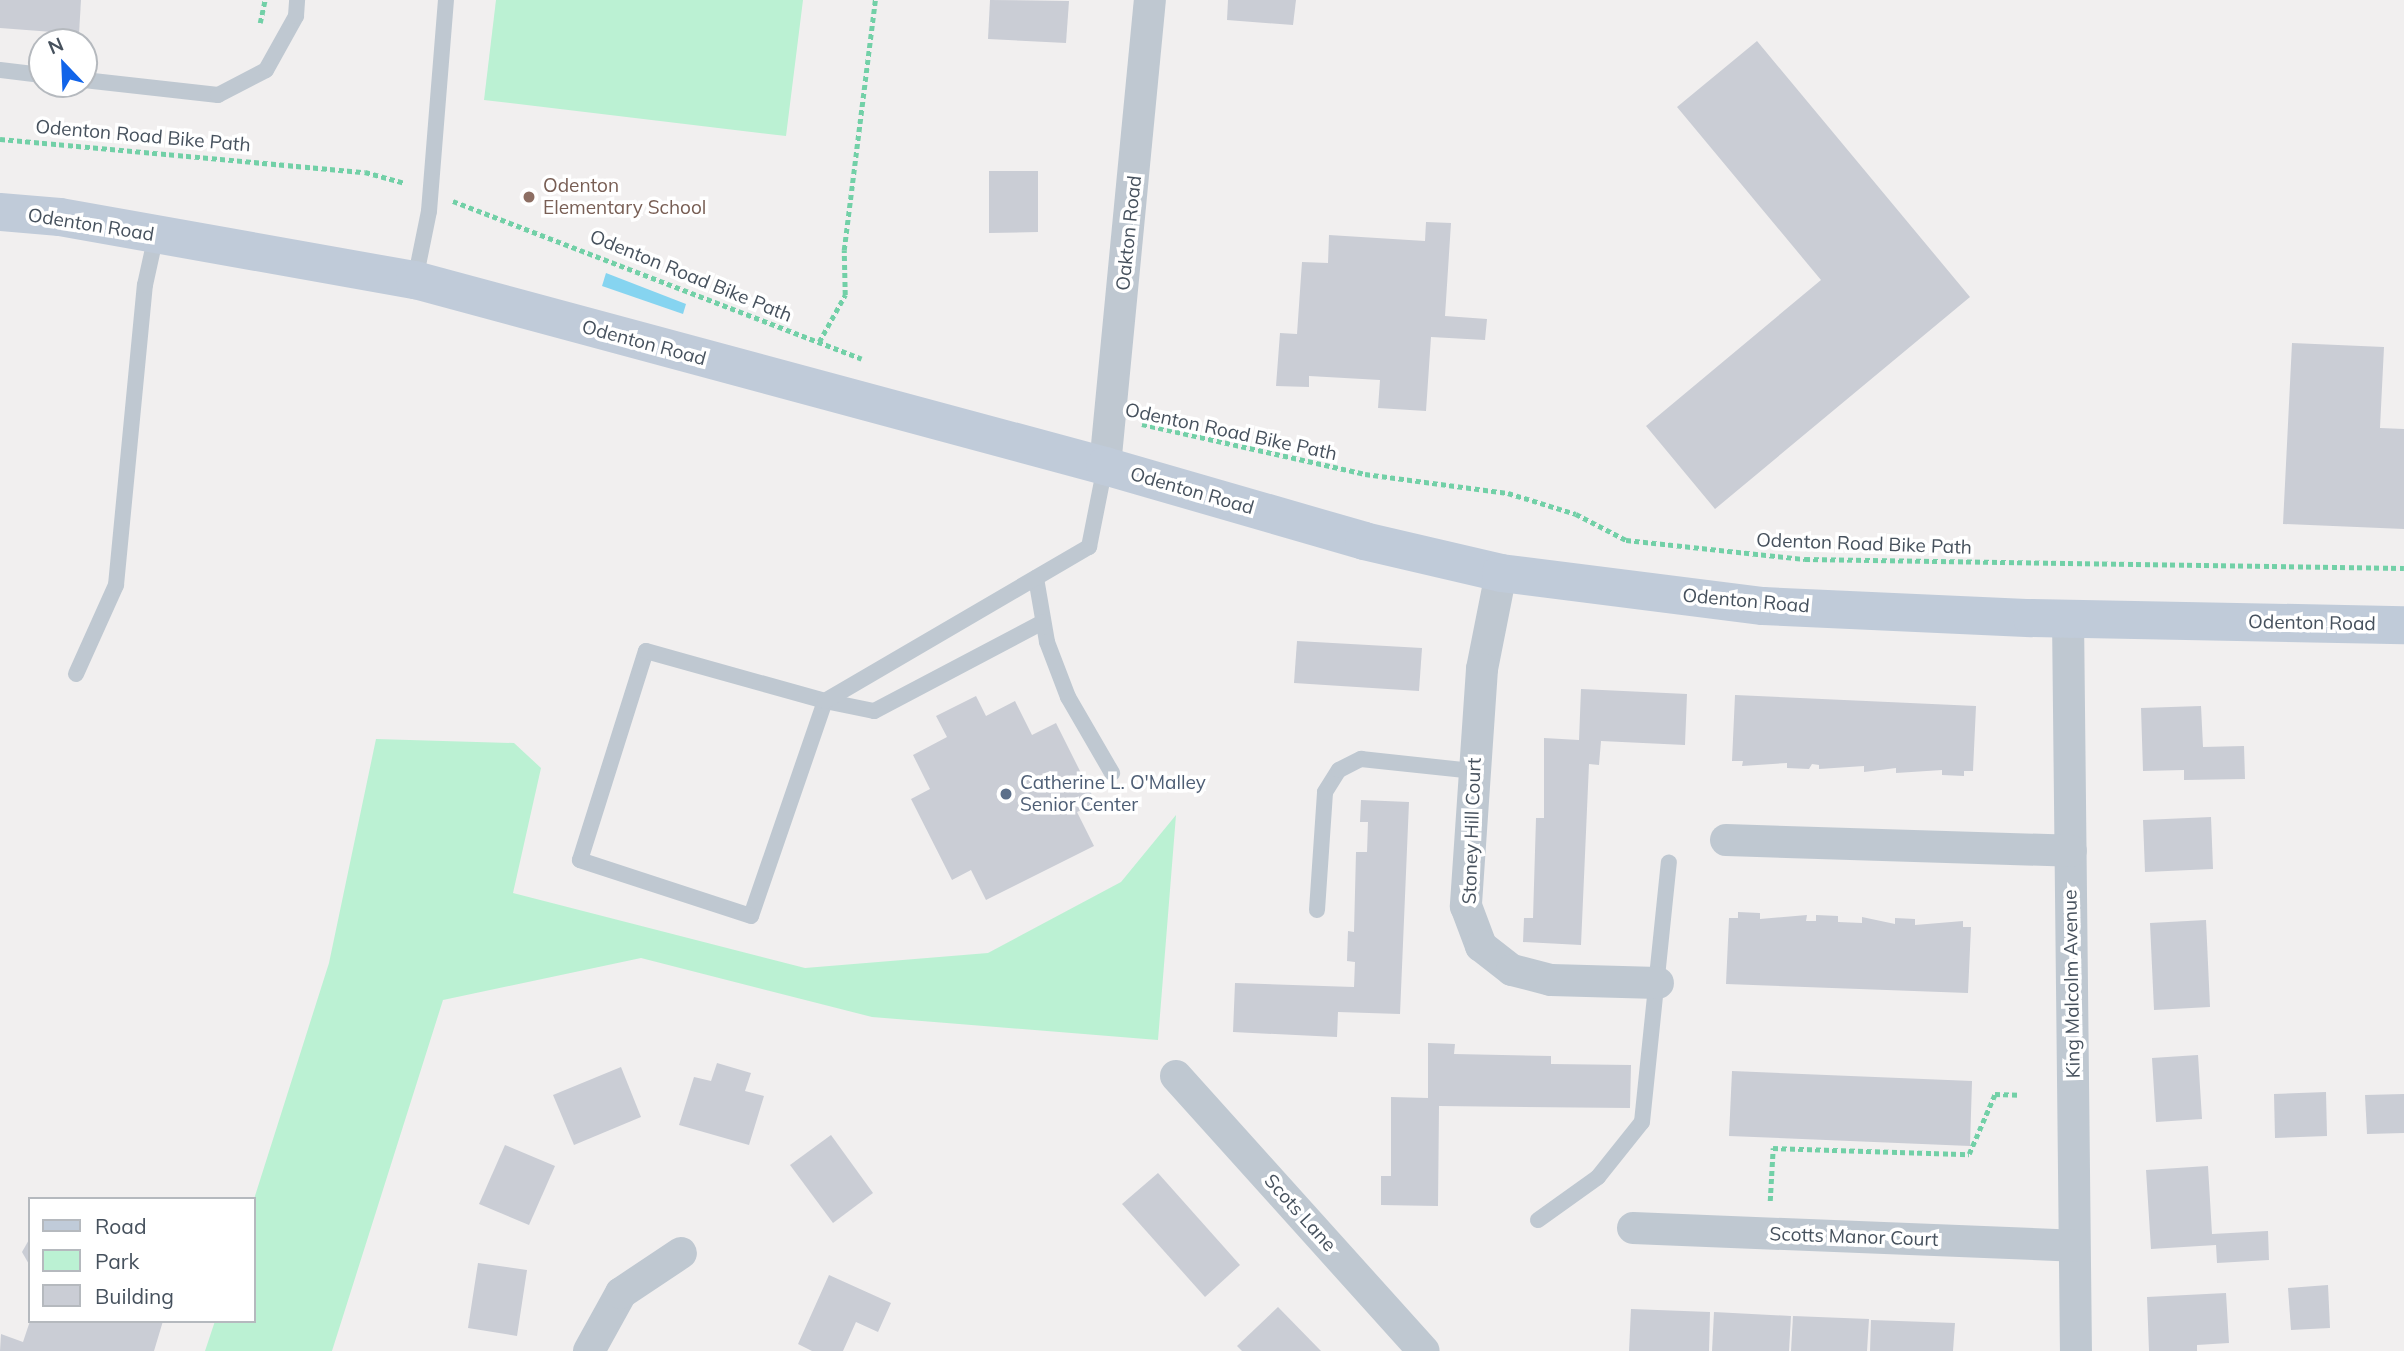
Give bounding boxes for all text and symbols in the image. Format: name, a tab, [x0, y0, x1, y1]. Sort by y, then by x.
north arrow	[28, 28, 98, 98]
text: N	[44, 32, 67, 59]
street label: Odenton Road Bike Path	[34, 115, 252, 157]
street label: Oakton Road	[1112, 174, 1146, 292]
place label: Odenton Elementary School	[543, 175, 706, 219]
marker: Odenton Elementary School	[521, 189, 537, 205]
street label: Odenton Road	[26, 204, 156, 246]
street label: Odenton Road Bike Path	[587, 225, 795, 327]
street label: Odenton Road	[579, 315, 709, 371]
street label: Odenton Road Bike Path	[1123, 398, 1339, 466]
street label: Odenton Road	[1128, 462, 1256, 520]
street label: Odenton Road Bike Path	[1756, 529, 1972, 559]
street label: Odenton Road	[1681, 584, 1811, 618]
street label: Odenton Road	[2248, 610, 2376, 636]
street label: Stoney Hill Court	[1458, 757, 1486, 905]
place label: Catherine L. O'Malley Senior Center	[1020, 772, 1206, 816]
marker: Catherine L. O'Malley Senior Center	[998, 786, 1014, 802]
street label: King Malcolm Avenue	[2059, 889, 2085, 1079]
street label: Scots Lane	[1259, 1170, 1341, 1256]
legend	[28, 1197, 256, 1323]
text: Road	[95, 1213, 146, 1239]
street label: Scotts Manor Court	[1769, 1223, 1939, 1251]
text: Park	[95, 1248, 139, 1274]
text: Building	[95, 1283, 174, 1309]

